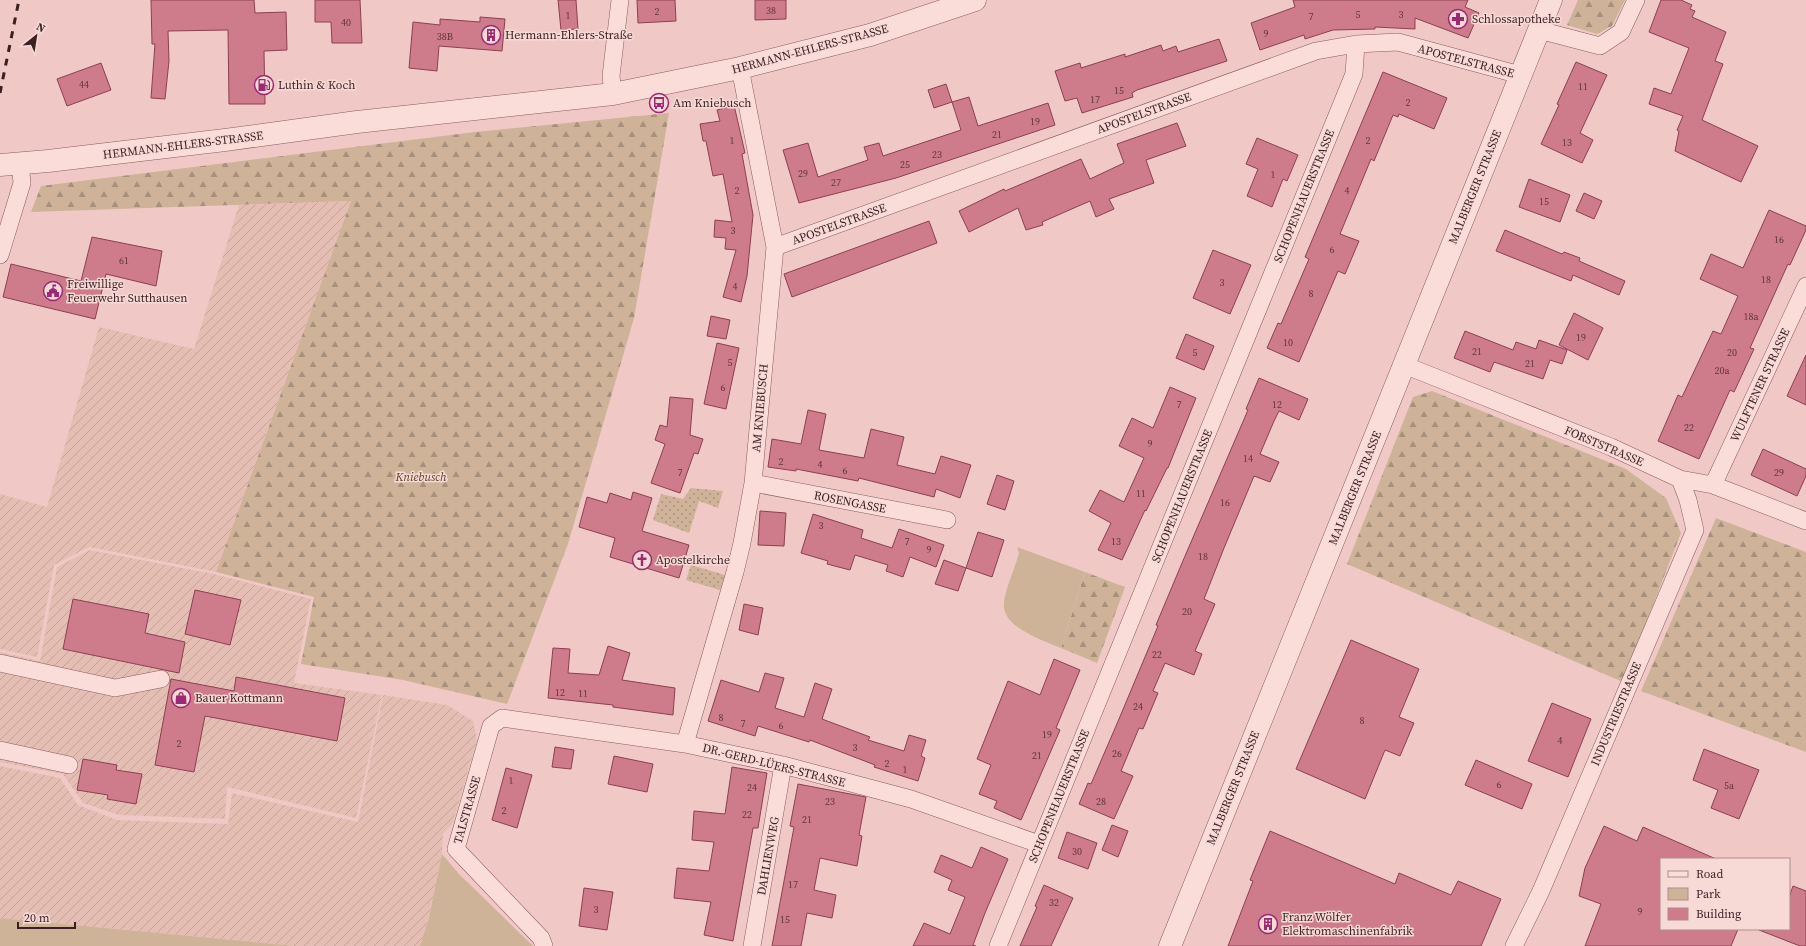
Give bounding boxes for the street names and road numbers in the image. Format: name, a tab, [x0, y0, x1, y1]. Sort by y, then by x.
street label: HERMANN-EHLERS-STRASSE	[730, 20, 890, 78]
street label: APOSTELSTRASSE	[1416, 40, 1516, 82]
street label: APOSTELSTRASSE	[1095, 89, 1193, 137]
street label: HERMANN-EHLERS-STRASSE	[102, 127, 264, 163]
street label: SCHOPENHAUERSTRASSE	[1270, 127, 1338, 265]
street label: MALBERGER STRASSE	[1445, 127, 1505, 247]
street label: APOSTELSTRASSE	[790, 200, 888, 248]
street label: WULFTENER STRASSE	[1727, 326, 1793, 444]
street label: AM KNIEBUSCH	[748, 363, 772, 453]
street label: FORSTSTRASSE	[1562, 422, 1646, 470]
street label: SCHOPENHAUERSTRASSE	[1148, 427, 1216, 565]
street label: MALBERGER STRASSE	[1325, 428, 1385, 548]
street label: ROSENGASSE	[813, 487, 887, 517]
street label: INDUSTRIESTRASSE	[1587, 660, 1645, 768]
street label: SCHOPENHAUERSTRASSE	[1025, 727, 1093, 865]
street label: MALBERGER STRASSE	[1203, 728, 1263, 848]
street label: DR.-GERD-LÜERS-STRASSE	[701, 739, 847, 791]
street label: TALSTRASSE	[450, 774, 484, 846]
street label: DAHLIENWEG	[753, 815, 783, 897]

